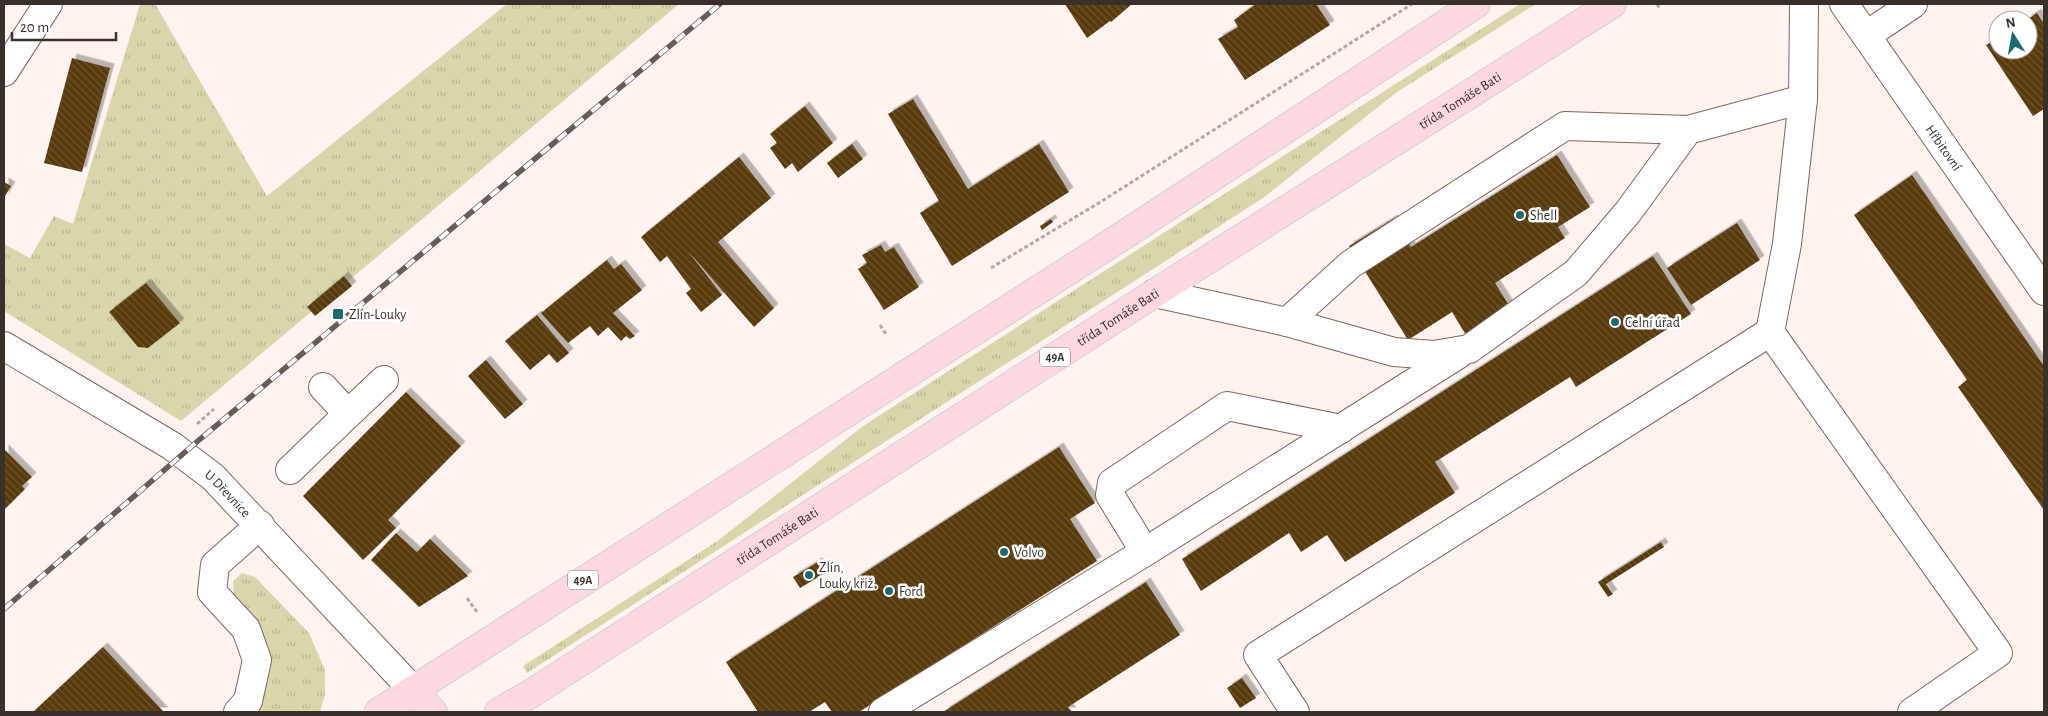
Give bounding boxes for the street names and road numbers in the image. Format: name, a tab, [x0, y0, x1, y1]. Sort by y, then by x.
street label: třída Tomáše Bati	[1417, 70, 1504, 132]
street label: Hřbitovní	[1923, 123, 1964, 174]
street label: třída Tomáše Bati	[1075, 286, 1162, 349]
road number: 49A	[1040, 348, 1070, 367]
street label: U Dřevnice	[202, 468, 253, 520]
street label: třída Tomáše Bati	[734, 505, 821, 568]
road number: 49A	[568, 570, 598, 590]

